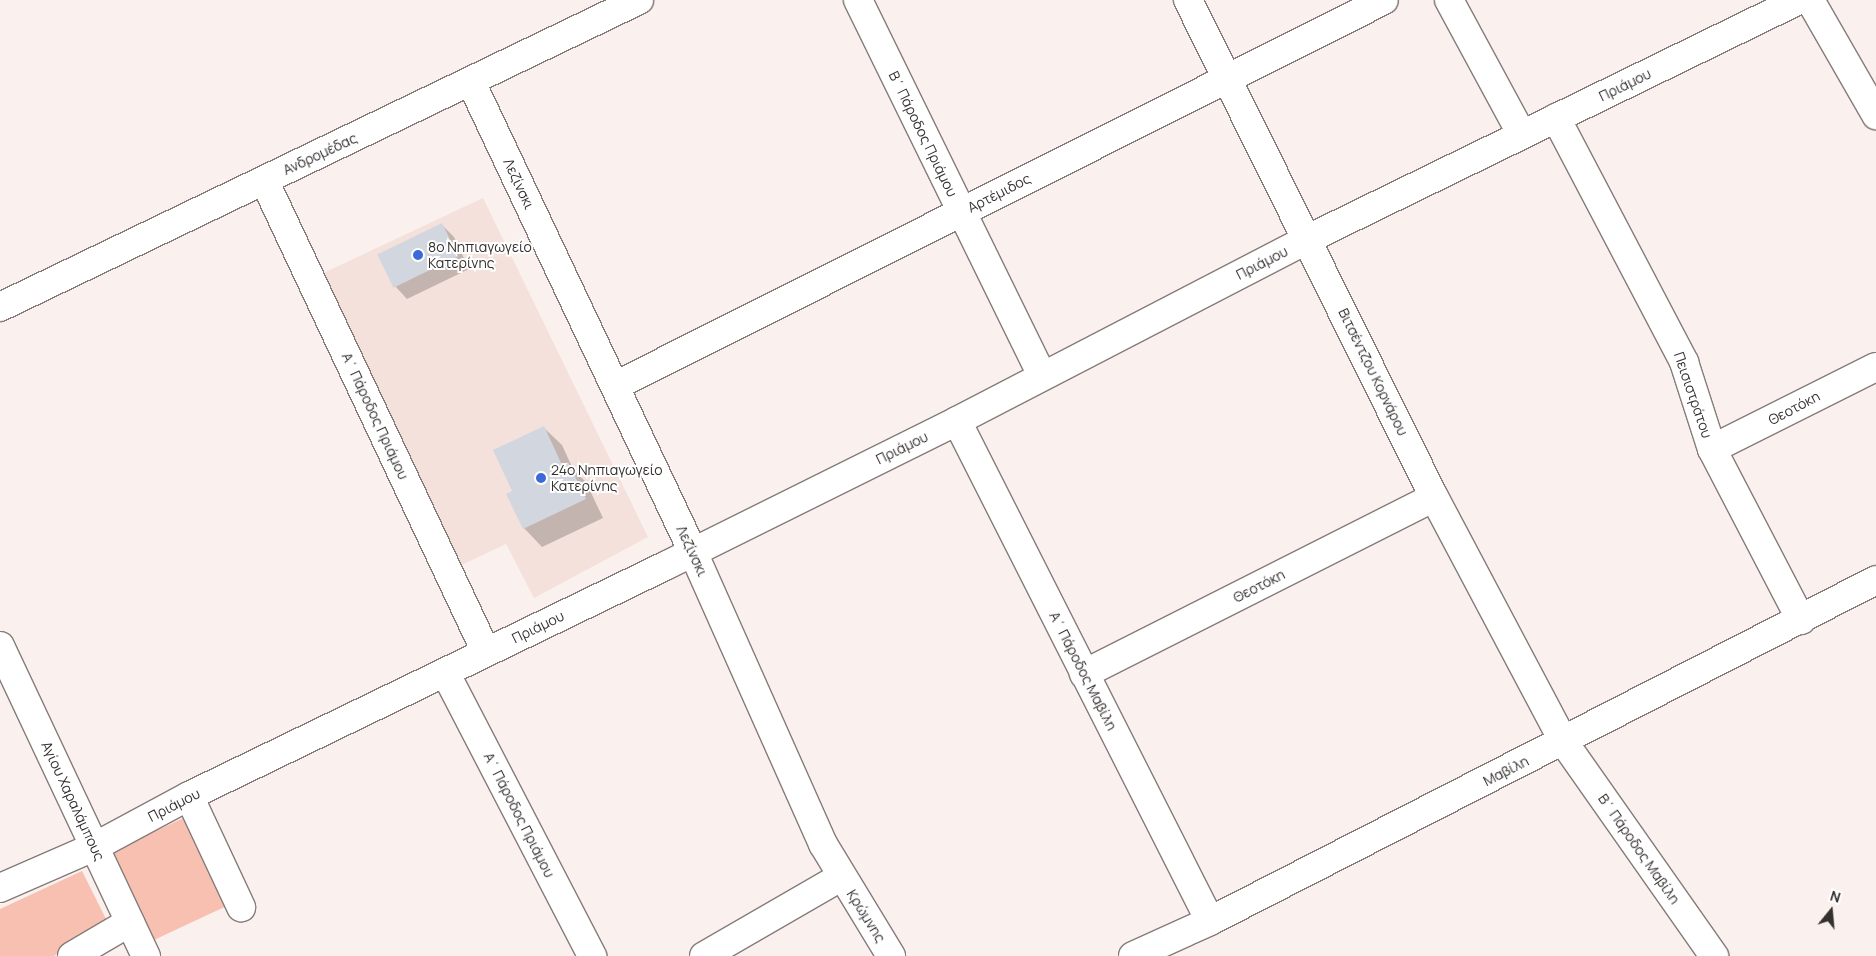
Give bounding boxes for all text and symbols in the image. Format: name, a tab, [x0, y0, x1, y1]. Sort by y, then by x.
street label: Πριάμου	[1596, 65, 1654, 105]
street label: Β΄ Πάροδος Πριάμου	[885, 68, 961, 200]
street label: Ανδρομέδας	[280, 130, 360, 178]
street label: Λεζίνσκι	[500, 156, 538, 212]
street label: Αρτέμιδος	[965, 170, 1033, 216]
place label: 8ο Νηπιαγωγείο Κατερίνης	[428, 239, 532, 272]
street label: Πριάμου	[1233, 243, 1291, 283]
marker: 8ο Νηπιαγωγείο Κατερίνης	[412, 249, 424, 261]
street label: Βιτσέντζου Κορνάρου	[1335, 306, 1411, 438]
street label: Α΄ Πάροδος Πριάμου	[338, 350, 412, 482]
street label: Πεισιστράτου	[1670, 350, 1716, 440]
street label: Θεοτόκη	[1765, 387, 1823, 429]
street label: Πριάμου	[873, 428, 931, 468]
place label: 24ο Νηπιαγωγείο Κατερίνης	[551, 462, 663, 494]
marker: 24ο Νηπιαγωγείο Κατερίνης	[535, 472, 547, 484]
street label: Λεζίνσκι	[673, 523, 711, 579]
street label: Θεοτόκη	[1230, 566, 1288, 606]
street label: Πριάμου	[509, 607, 567, 647]
street label: Α΄ Πάροδος Μαβίλη	[1046, 609, 1120, 733]
street label: Αγίου Χαραλάμπους	[38, 739, 108, 863]
street label: Α΄ Πάροδος Πριάμου	[480, 750, 558, 880]
street label: Μαβίλη	[1480, 752, 1532, 790]
street label: Πριάμου	[145, 785, 203, 825]
street label: Β΄ Πάροδος Μαβίλη	[1595, 791, 1683, 907]
street label: Κρώμνης	[843, 886, 889, 946]
north arrow	[1806, 886, 1856, 936]
text: N	[1828, 886, 1843, 907]

